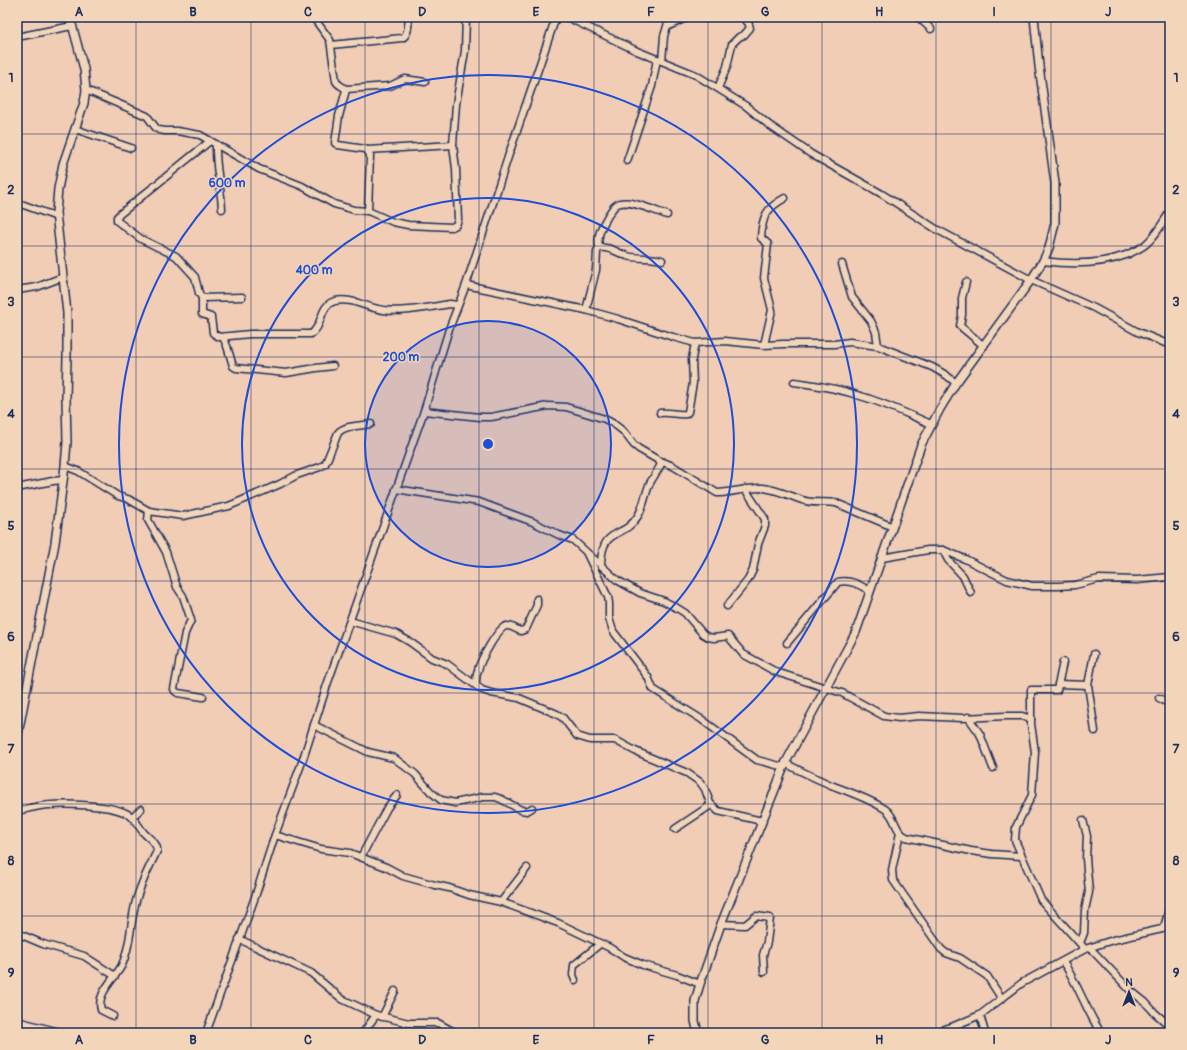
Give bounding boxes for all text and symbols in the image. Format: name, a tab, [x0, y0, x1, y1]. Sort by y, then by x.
text: A	[75, 4, 84, 20]
text: B	[189, 4, 197, 20]
text: C	[304, 4, 312, 20]
text: D	[418, 4, 426, 20]
text: E	[533, 4, 540, 20]
text: F	[647, 4, 655, 20]
text: G	[761, 4, 770, 20]
text: H	[875, 4, 883, 20]
text: I	[992, 4, 996, 20]
text: J	[1105, 4, 1111, 20]
text: 1	[8, 70, 14, 86]
text: 1	[1173, 70, 1179, 86]
text: 600 m	[209, 176, 246, 191]
text: 2	[7, 182, 15, 198]
text: 2	[1172, 182, 1180, 198]
text: 400 m	[295, 263, 333, 278]
text: 3	[7, 294, 15, 310]
text: 3	[1172, 294, 1180, 310]
text: 200 m	[383, 350, 420, 365]
text: 4	[7, 406, 15, 422]
text: 4	[1172, 406, 1180, 422]
centre of rings	[481, 437, 495, 451]
text: 5	[7, 518, 15, 534]
text: 5	[1172, 518, 1180, 534]
text: 6	[7, 629, 15, 645]
text: 6	[1172, 629, 1180, 645]
text: 7	[8, 741, 15, 757]
text: 7	[1173, 741, 1180, 757]
text: 8	[8, 853, 15, 869]
text: 8	[1173, 853, 1180, 869]
text: 9	[8, 965, 15, 981]
text: 9	[1173, 965, 1180, 981]
north arrow	[1109, 972, 1149, 1012]
text: N	[1125, 976, 1133, 989]
text: A	[75, 1032, 84, 1048]
text: B	[189, 1032, 197, 1048]
text: C	[304, 1032, 312, 1048]
text: D	[418, 1032, 426, 1048]
text: E	[533, 1032, 540, 1048]
text: F	[647, 1032, 655, 1048]
text: G	[761, 1032, 770, 1048]
text: H	[875, 1032, 883, 1048]
text: I	[992, 1032, 996, 1048]
text: J	[1105, 1032, 1111, 1048]

